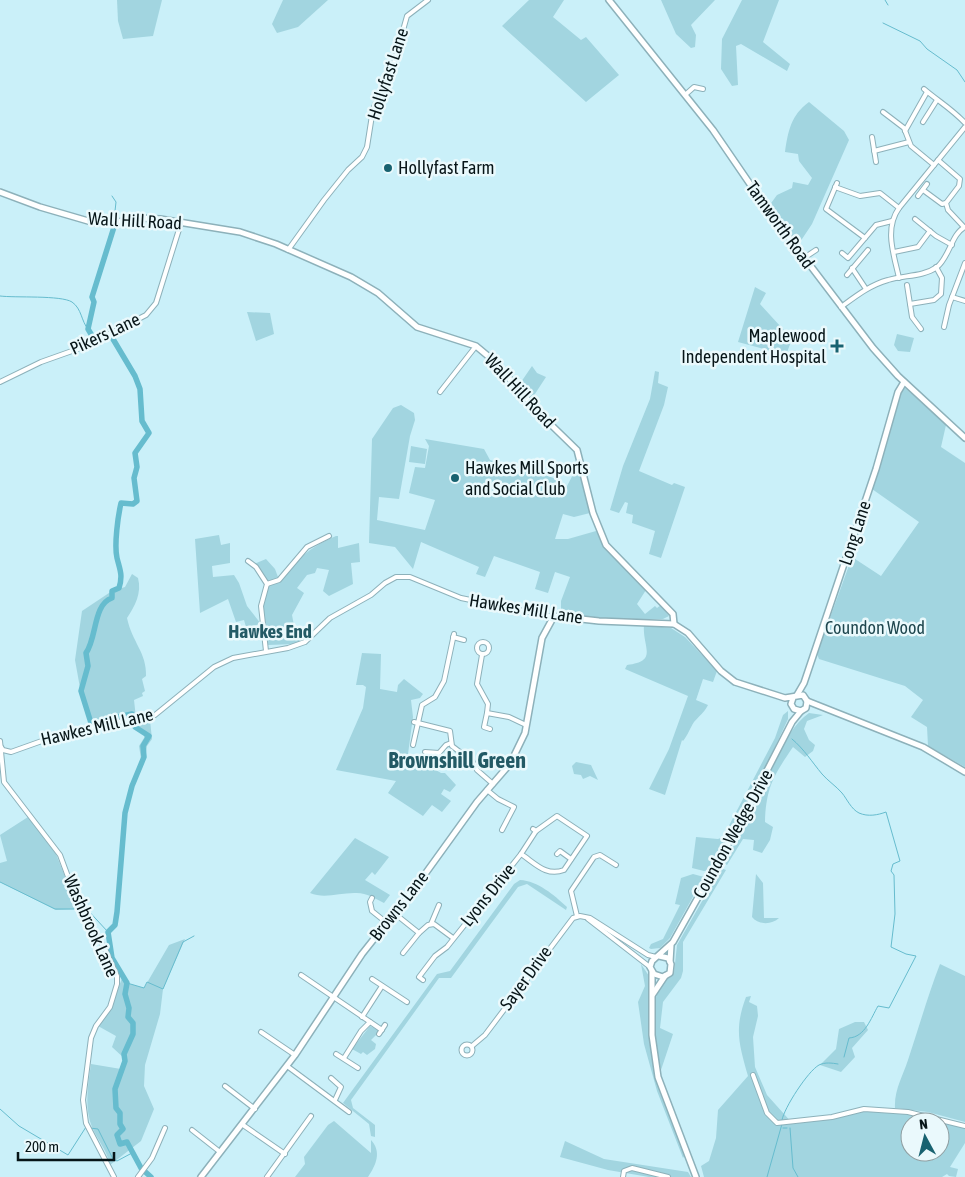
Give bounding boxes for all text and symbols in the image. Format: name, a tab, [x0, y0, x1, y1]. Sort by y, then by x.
street label: Hollyfast Lane	[363, 25, 412, 122]
place label: Hollyfast Farm	[398, 157, 495, 178]
marker: Hollyfast Farm	[382, 162, 394, 174]
street label: Tamworth Road	[742, 177, 819, 272]
street label: Wall Hill Road	[88, 208, 182, 233]
street label: Pikers Lane	[66, 308, 143, 359]
place label: Maplewood Independent Hospital	[681, 325, 826, 367]
marker: Maplewood Independent Hospital	[830, 339, 844, 353]
street label: Wall Hill Road	[481, 349, 560, 432]
place label: Hawkes Mill Sports and Social Club	[465, 457, 589, 499]
marker: Hawkes Mill Sports and Social Club	[449, 472, 461, 484]
street label: Long Lane	[834, 498, 875, 568]
street label: Hawkes Mill Lane	[468, 589, 584, 628]
park label: Coundon Wood	[825, 617, 925, 638]
district label: Hawkes End	[228, 620, 312, 642]
street label: Hawkes Mill Lane	[39, 703, 155, 750]
district label: Brownshill Green	[388, 747, 526, 773]
street label: Coundon Wedge Drive	[688, 766, 777, 902]
street label: Lyons Drive	[456, 859, 519, 930]
street label: Browns Lane	[365, 867, 432, 945]
street label: Washbrook Lane	[60, 872, 123, 980]
street label: Sayer Drive	[495, 942, 556, 1014]
north arrow	[900, 1112, 950, 1162]
text: N	[918, 1116, 928, 1133]
scale bar	[18, 1130, 114, 1162]
text: 200 m	[25, 1138, 59, 1155]

